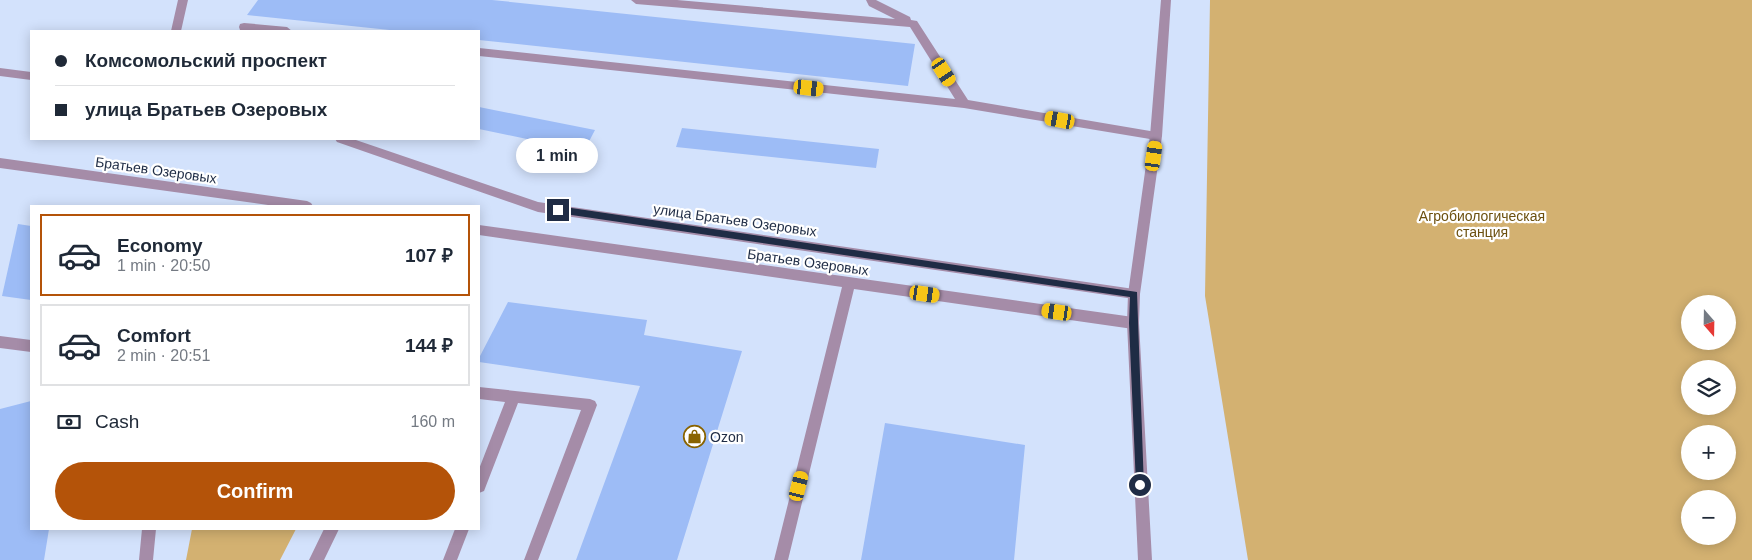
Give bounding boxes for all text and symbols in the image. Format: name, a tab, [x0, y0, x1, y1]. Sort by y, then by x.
text: Комсомольский проспект	[85, 50, 327, 71]
car	[929, 55, 958, 89]
car	[793, 79, 824, 97]
text: улица Братьев Озеровых	[85, 99, 327, 120]
car	[1043, 110, 1076, 130]
callout: 1 min	[517, 138, 599, 172]
car	[1144, 140, 1163, 172]
text: 1 min	[536, 147, 578, 164]
street label: Братьев Озеровых	[94, 154, 218, 186]
route end	[547, 199, 569, 221]
street label: улица Братьев Озеровых	[652, 201, 818, 239]
park label: Агробиологическая станция	[1419, 208, 1545, 240]
icon: car	[57, 233, 102, 278]
text: Economy	[117, 235, 203, 256]
text: 107 ₽	[405, 245, 453, 266]
street label: Братьев Озеровых	[746, 246, 870, 278]
text: 1 min · 20:50	[117, 257, 210, 274]
car	[909, 284, 940, 304]
north arrow	[1681, 295, 1736, 350]
map controls	[1681, 295, 1736, 545]
car	[1041, 302, 1072, 322]
icon: car	[57, 323, 102, 368]
text: Comfort	[117, 325, 191, 346]
text: 144 ₽	[405, 335, 453, 356]
text: 2 min · 20:51	[117, 347, 210, 364]
button: layers	[1681, 360, 1736, 415]
icon: cash	[55, 408, 83, 436]
text: Cash	[95, 411, 139, 432]
text: 160 m	[411, 413, 455, 430]
shop icon: Ozon	[682, 425, 706, 449]
button: +	[1681, 425, 1736, 480]
place label: Ozon	[710, 429, 743, 445]
button: Confirm	[55, 462, 455, 520]
car	[788, 470, 809, 502]
route start	[1129, 474, 1151, 496]
button: −	[1681, 490, 1736, 545]

